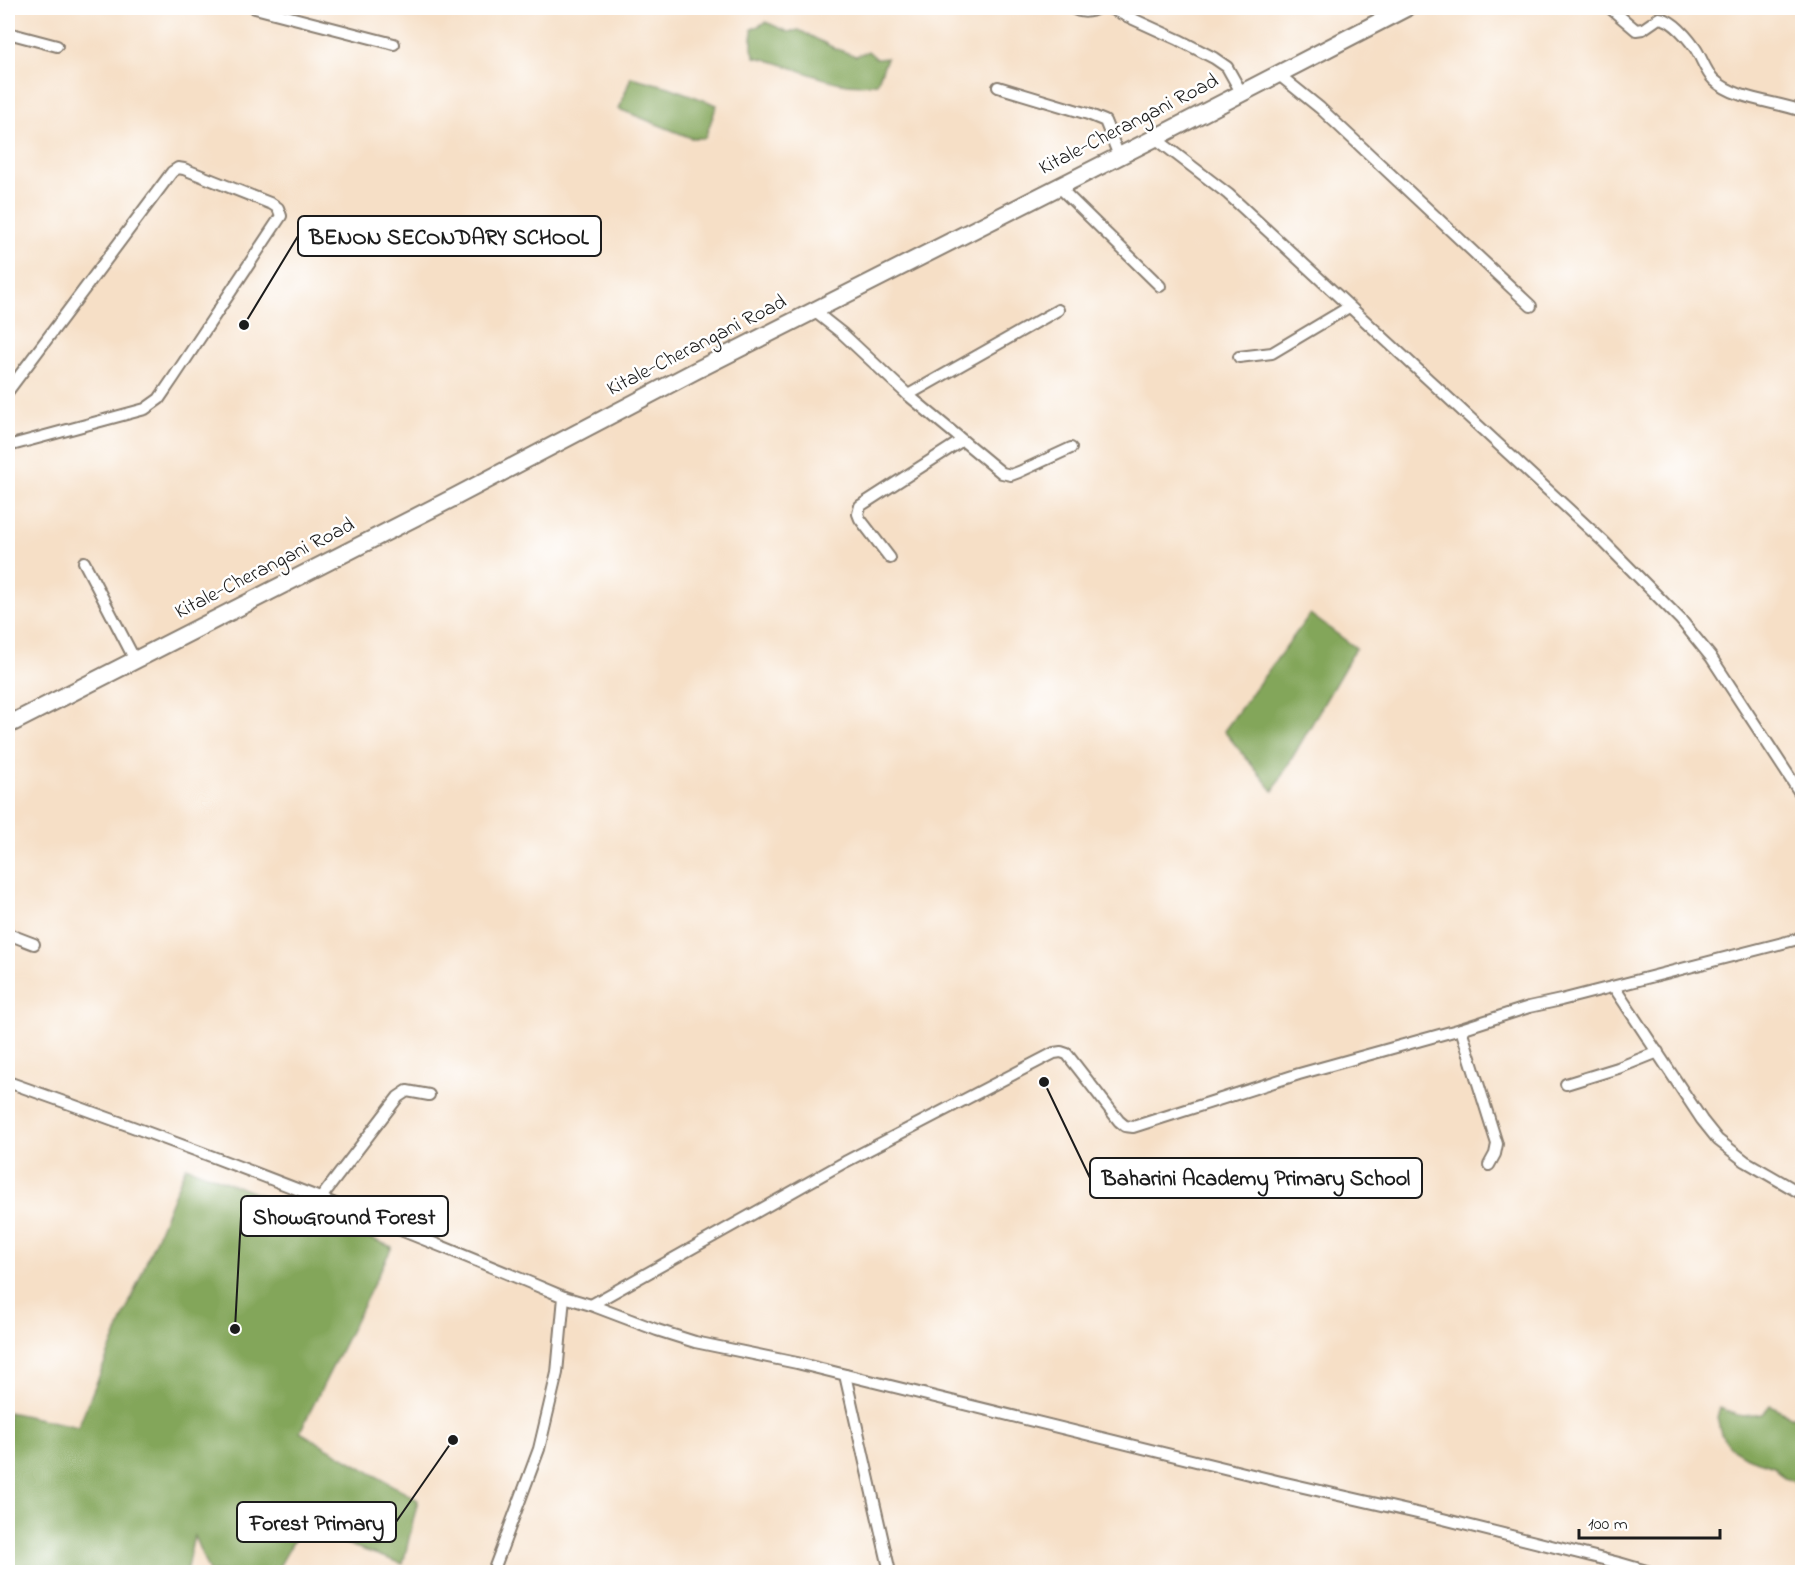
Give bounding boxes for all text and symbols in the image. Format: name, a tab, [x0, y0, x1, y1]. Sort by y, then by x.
street label: Kitale-Cherangani Road	[1034, 67, 1225, 185]
callout: BENON SECONDARY SCHOOL	[298, 216, 601, 256]
text: BENON SECONDARY SCHOOL	[308, 223, 590, 255]
street label: Kitale-Cherangani Road	[602, 288, 793, 406]
street label: Kitale-Cherangani Road	[170, 511, 361, 629]
callout: Baharini Academy Primary School	[1090, 1158, 1422, 1198]
text: Baharini Academy Primary School	[1101, 1164, 1410, 1197]
callout: ShowGround Forest	[241, 1196, 448, 1236]
text: ShowGround Forest	[253, 1203, 436, 1235]
callout: Forest Primary	[237, 1502, 396, 1542]
scale bar	[1579, 1502, 1720, 1540]
text: Forest Primary	[249, 1509, 384, 1542]
text: 100 m	[1588, 1512, 1628, 1538]

